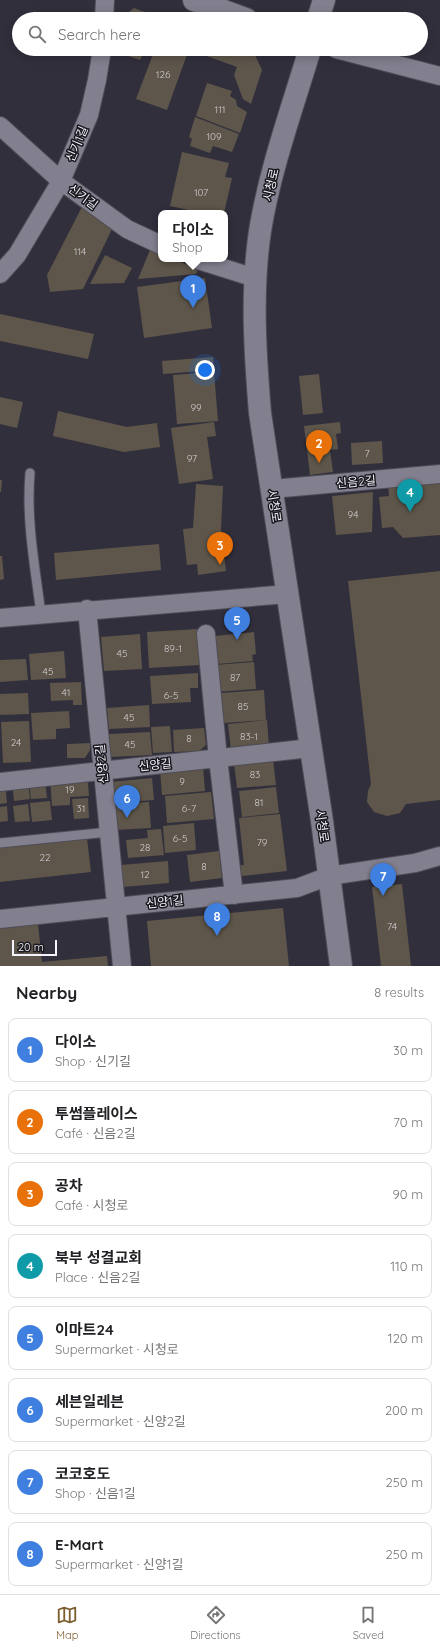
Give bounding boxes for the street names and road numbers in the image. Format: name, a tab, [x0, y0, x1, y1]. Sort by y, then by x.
street label: 신기1길	[62, 124, 91, 164]
street label: 시청로	[259, 167, 282, 203]
street label: 신기길	[65, 181, 101, 212]
street label: 신음2길	[335, 472, 376, 491]
street label: 시청로	[264, 488, 284, 523]
street label: 신양2길	[92, 743, 111, 785]
street label: 신양길	[138, 755, 172, 774]
street label: 시청로	[313, 808, 332, 843]
street label: 신양1길	[145, 892, 184, 911]

